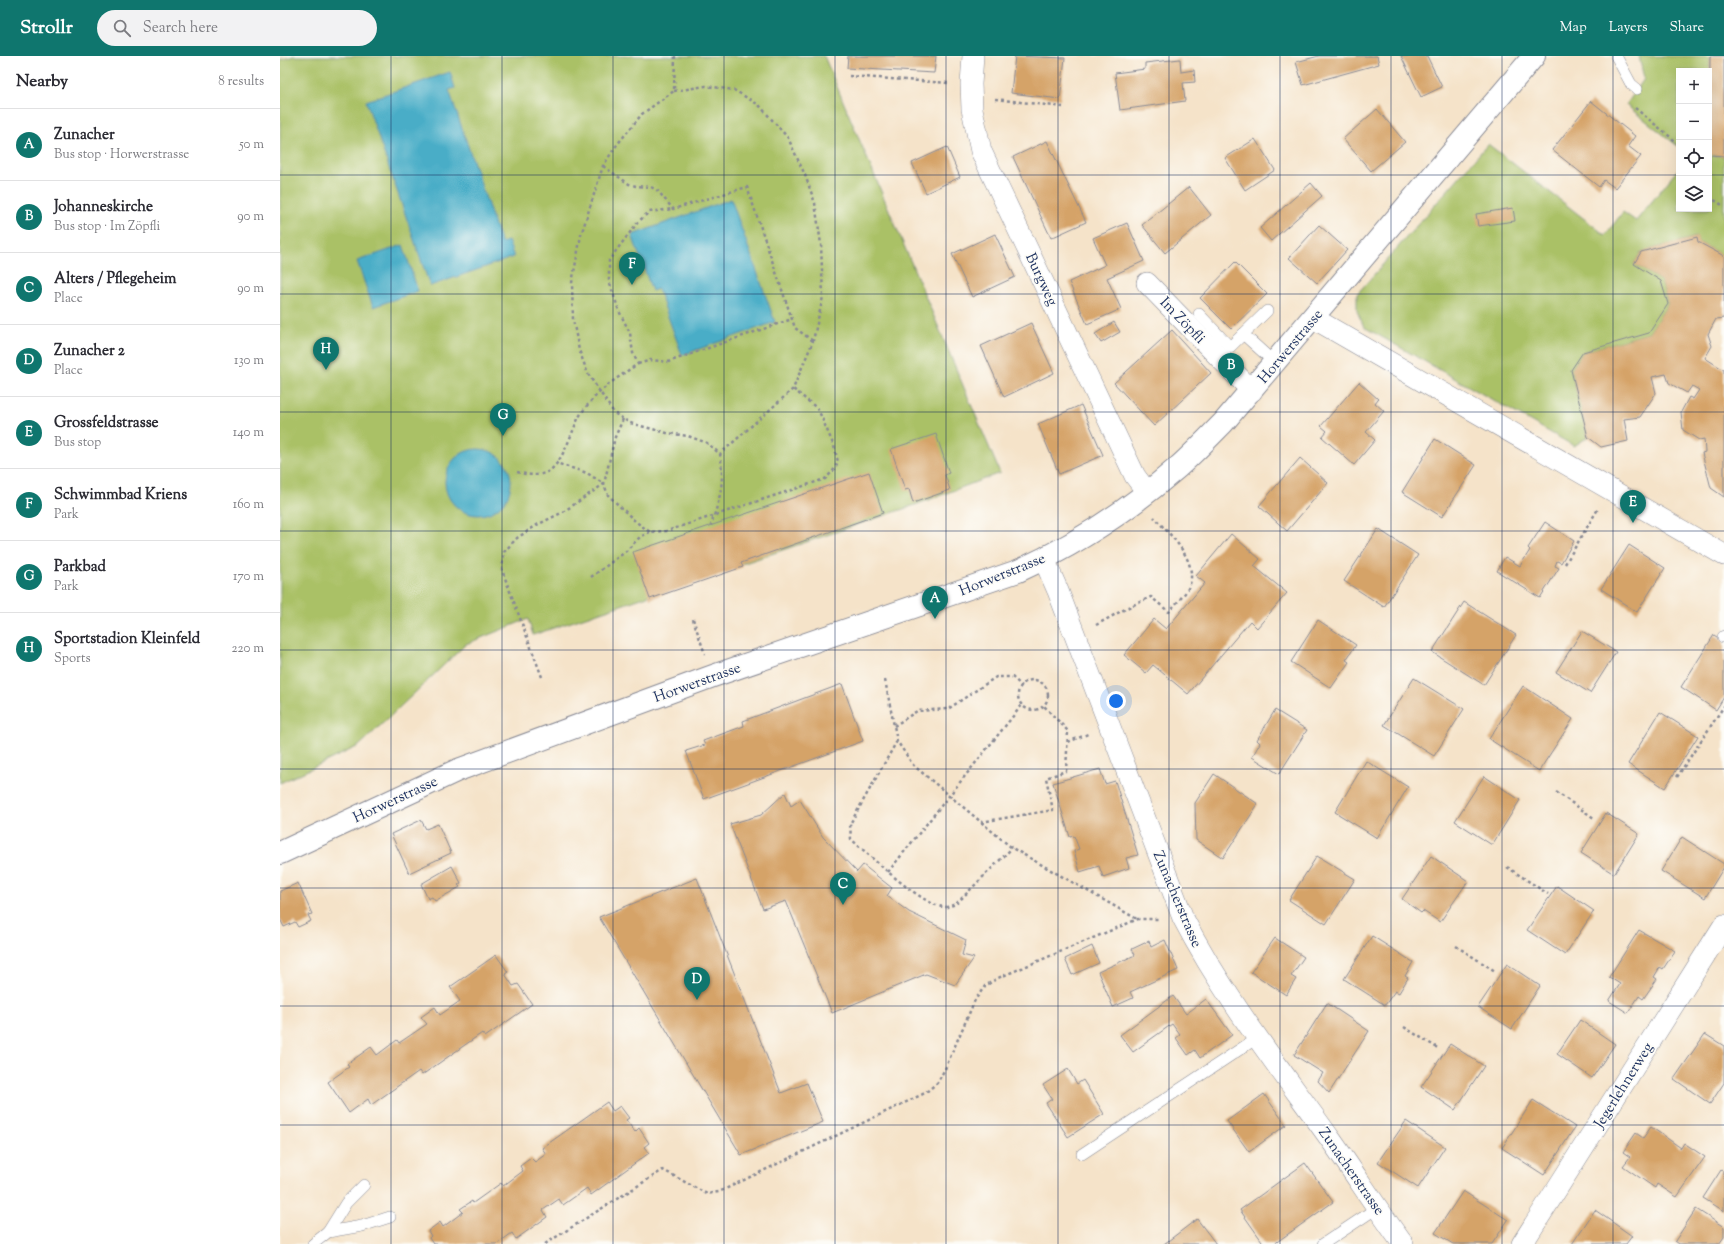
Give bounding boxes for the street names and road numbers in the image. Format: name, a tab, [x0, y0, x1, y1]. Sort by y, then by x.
street label: Burgweg	[1019, 250, 1062, 310]
street label: Im Zöpfli	[1154, 293, 1210, 349]
street label: Horwerstrasse	[1254, 305, 1329, 389]
street label: Horwerstrasse	[956, 549, 1049, 602]
street label: Horwerstrasse	[651, 658, 744, 709]
street label: Horwerstrasse	[350, 772, 442, 829]
street label: Zunacherstrasse	[1147, 848, 1206, 951]
street label: Jegerlehnerweg	[1589, 1039, 1659, 1133]
street label: Zunacherstrasse	[1313, 1124, 1389, 1220]

